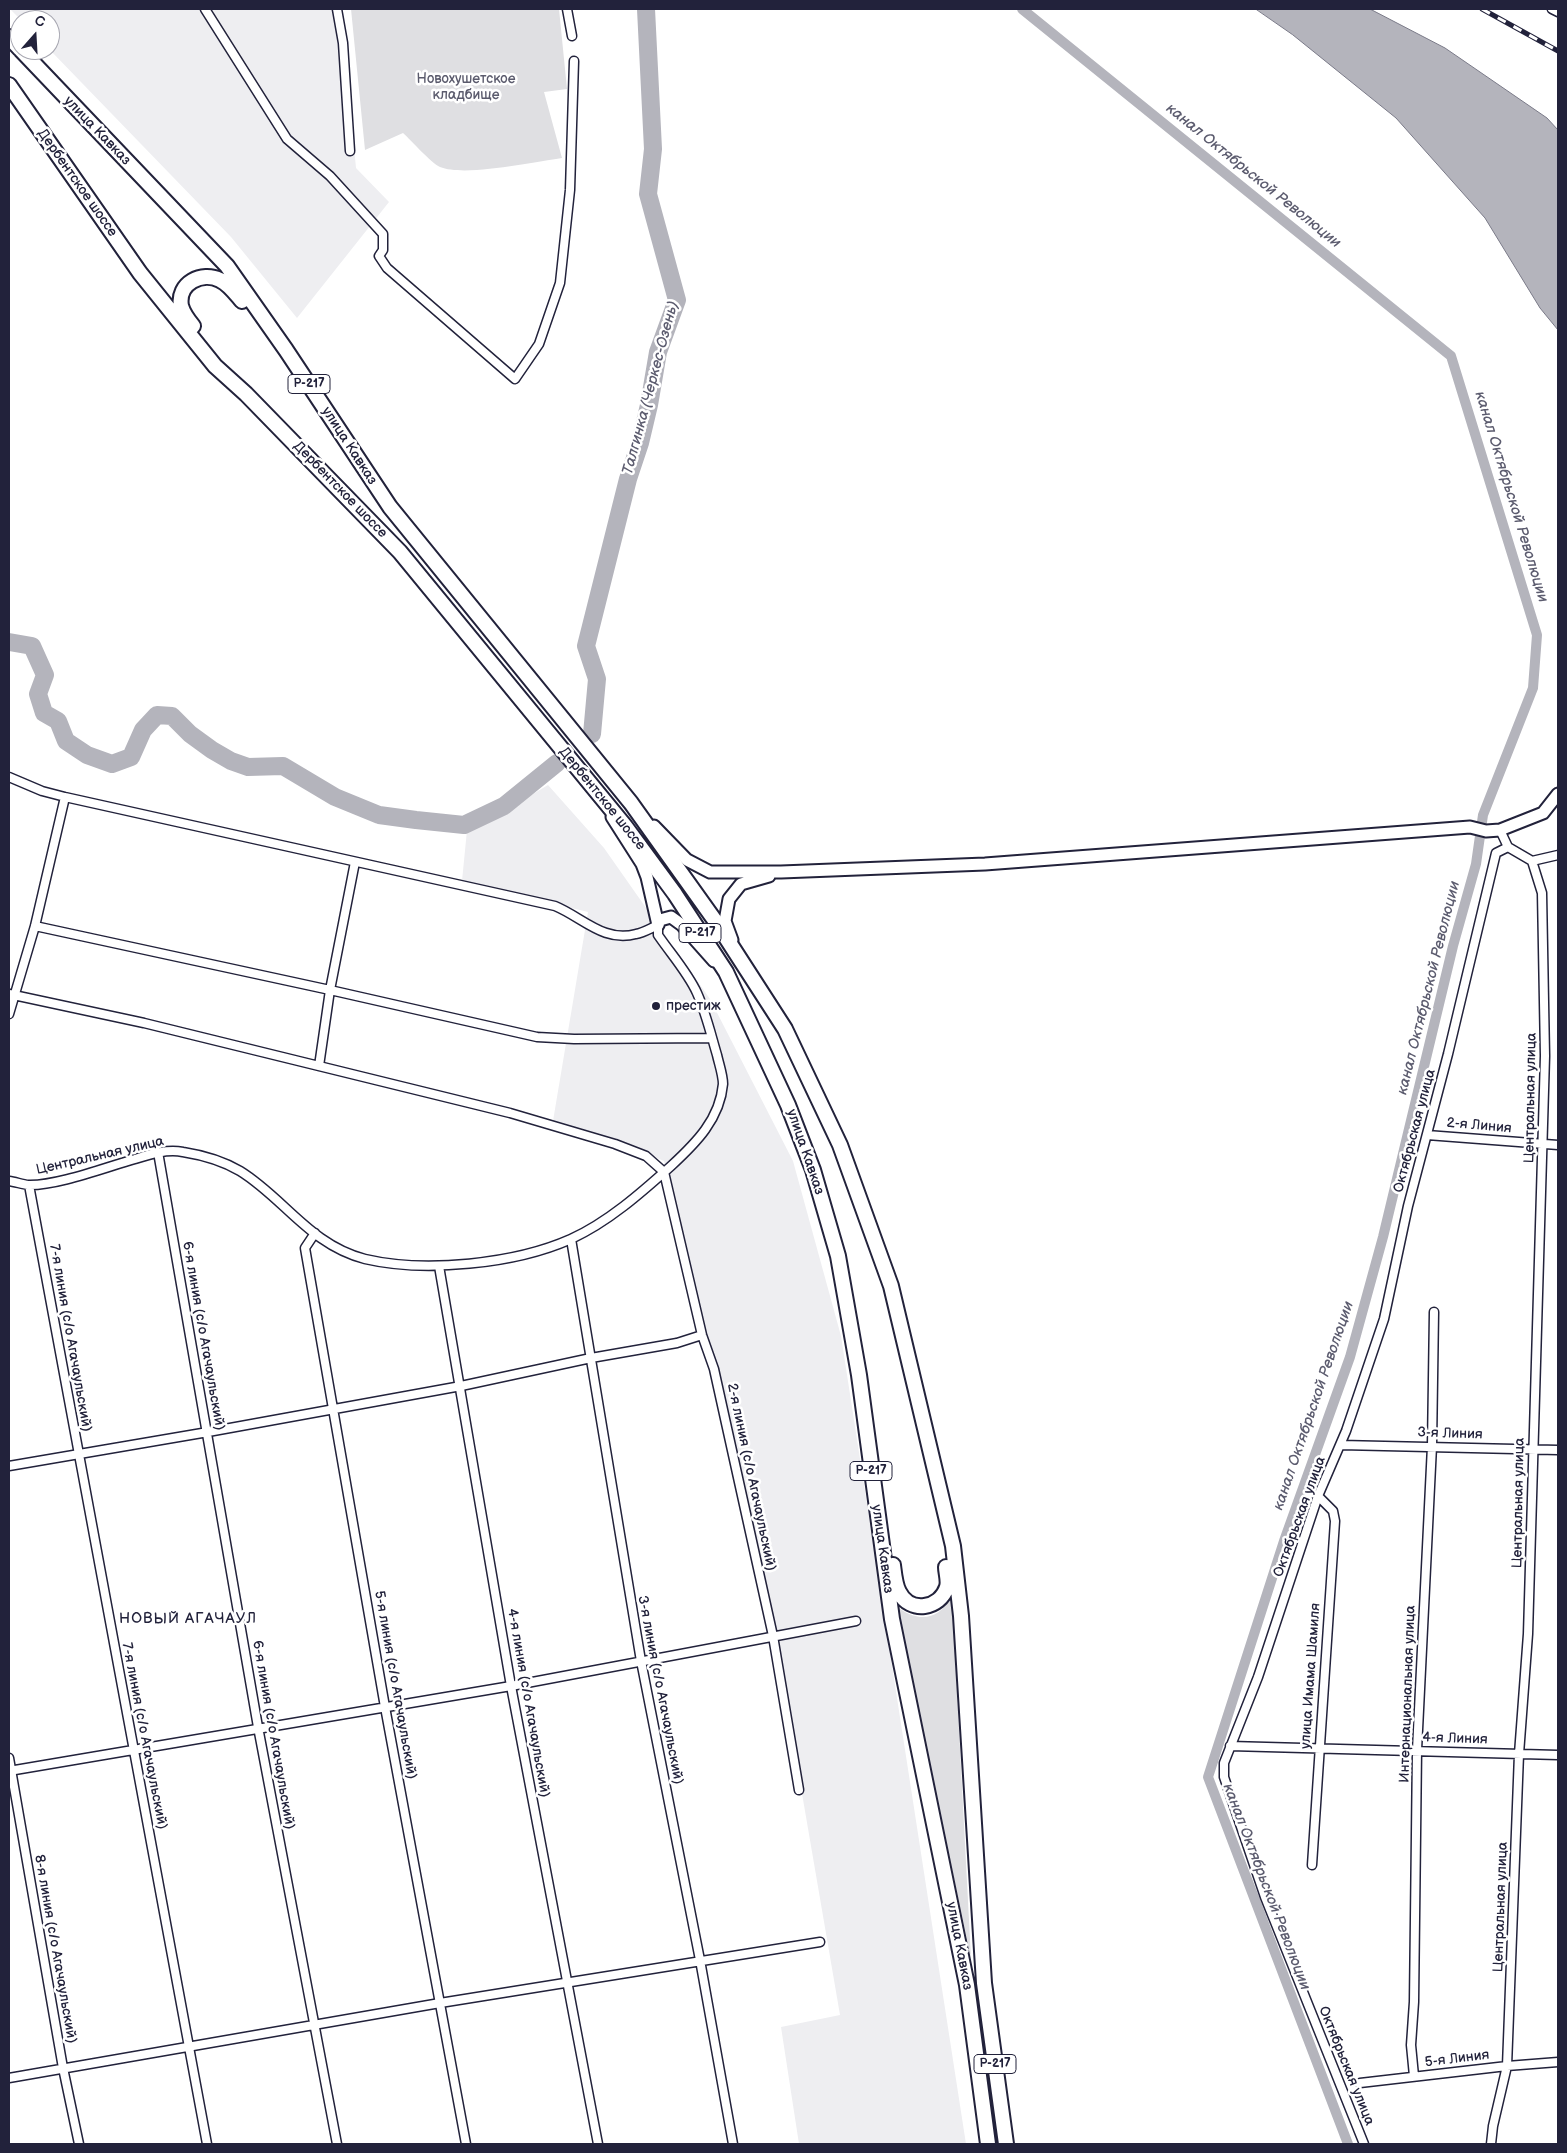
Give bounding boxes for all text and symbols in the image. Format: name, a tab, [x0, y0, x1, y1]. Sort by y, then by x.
north arrow	[10, 10, 60, 60]
text: С	[32, 12, 47, 31]
park label: Новохушетское кладбище	[417, 71, 515, 104]
street label: улица Кавказ	[60, 93, 134, 169]
water label: канал Октябрьской Революции	[1162, 100, 1344, 252]
street label: Дербентское шоссе	[33, 126, 121, 240]
water label: Талгинка (Черкес-Озень)	[619, 299, 683, 477]
road number: Р-217	[288, 374, 330, 394]
water label: канал Октябрьской Революции	[1470, 389, 1552, 605]
street label: улица Кавказ	[318, 404, 380, 488]
street label: Дербентское шоссе	[290, 438, 390, 542]
street label: Дербентское шоссе	[555, 744, 649, 854]
water label: канал Октябрьской Революции	[1394, 879, 1464, 1097]
road number: Р-217	[679, 924, 721, 942]
place label: престиж	[666, 998, 721, 1014]
marker: престиж	[650, 1000, 662, 1012]
street label: Центральная улица	[1521, 1033, 1541, 1163]
street label: Октябрьская улица	[1390, 1068, 1440, 1194]
street label: улица Кавказ	[783, 1107, 827, 1197]
street label: 2-я Линия	[1446, 1115, 1512, 1137]
street label: Центральная улица	[35, 1133, 165, 1179]
street label: 6-я линия (с/о Агачаульский)	[178, 1240, 228, 1432]
street label: 7-я линия (с/о Агачаульский)	[45, 1243, 95, 1433]
water label: канал Октябрьской Революции	[1270, 1299, 1358, 1513]
street label: 2-я линия (с/о Агачаульский)	[723, 1382, 779, 1572]
street label: 3-я Линия	[1417, 1424, 1483, 1444]
street label: Центральная улица	[1509, 1438, 1529, 1568]
street label: Октябрьская улица	[1270, 1454, 1330, 1580]
road number: Р-217	[850, 1462, 892, 1480]
street label: улица Кавказ	[867, 1504, 897, 1594]
street label: 5-я линия (с/о Агачаульский)	[370, 1589, 420, 1781]
street label: 3-я линия (с/о Агачаульский)	[633, 1594, 687, 1786]
street label: улица Имама Шамиля	[1298, 1602, 1324, 1750]
street label: Интернациональная улица	[1397, 1605, 1419, 1783]
street label: 4-я линия (с/о Агачаульский)	[503, 1607, 553, 1799]
district label: НОВЫЙ АГАЧАУЛ	[117, 1610, 259, 1628]
street label: 6-я линия (с/о Агачаульский)	[248, 1639, 298, 1831]
street label: 7-я линия (с/о Агачаульский)	[118, 1641, 170, 1831]
street label: 4-я Линия	[1422, 1729, 1488, 1749]
water label: канал Октябрьской Революции	[1218, 1781, 1314, 1993]
street label: Центральная улица	[1490, 1841, 1512, 1973]
street label: 8-я линия (с/о Агачаульский)	[30, 1853, 80, 2045]
street label: улица Кавказ	[942, 1901, 976, 1991]
street label: Октябрьская улица	[1314, 2004, 1378, 2128]
street label: 5-я Линия	[1424, 2047, 1490, 2071]
road number: Р-217	[974, 2054, 1016, 2074]

